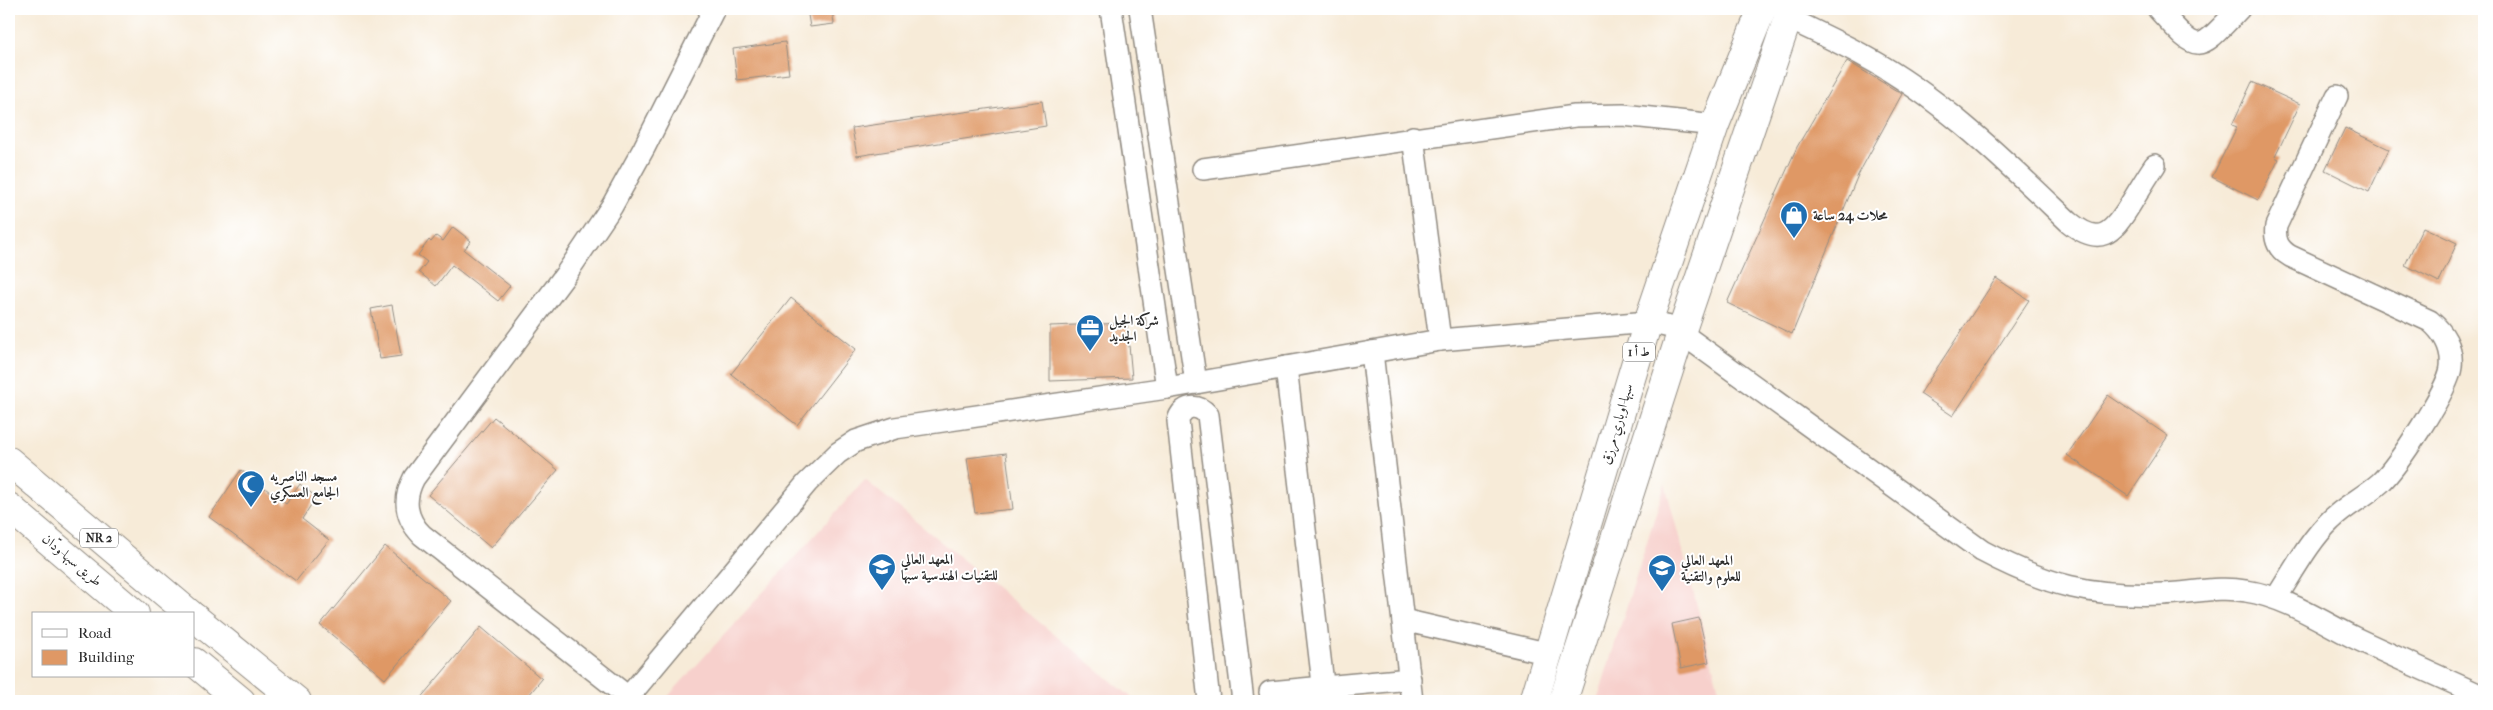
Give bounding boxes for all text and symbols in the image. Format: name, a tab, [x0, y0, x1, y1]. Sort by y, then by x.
shop icon: محلات 24 ساعة	[1779, 200, 1809, 239]
place label: محلات 24 ساعة	[1813, 207, 1888, 224]
place label: شركة الجيل الجديد	[1109, 311, 1159, 345]
office icon: شركة الجيل الجديد	[1075, 313, 1105, 352]
road number: ط أ 1	[1623, 342, 1655, 362]
street label: سبها-اوباري-مرزق	[1597, 382, 1640, 467]
place label: مسجد الناصريه الجامع العسكري	[270, 468, 339, 505]
mosque icon: مسجد الناصريه الجامع العسكري	[236, 469, 266, 508]
road number: NR 2	[80, 528, 118, 548]
street label: طريق سبها-ودّان	[38, 529, 107, 591]
place label: المعهد العالي للتقنيات الهندسية سبها	[900, 551, 998, 584]
school or university icon: المعهد العالي للتقنيات الهندسية سبها	[867, 552, 897, 591]
place label: المعهد العالي للعلوم والتقنية	[1680, 552, 1741, 589]
school or university icon: المعهد العالي للعلوم والتقنية	[1647, 553, 1677, 592]
legend	[32, 612, 195, 678]
text: Road	[78, 624, 112, 642]
text: Building	[78, 648, 135, 666]

